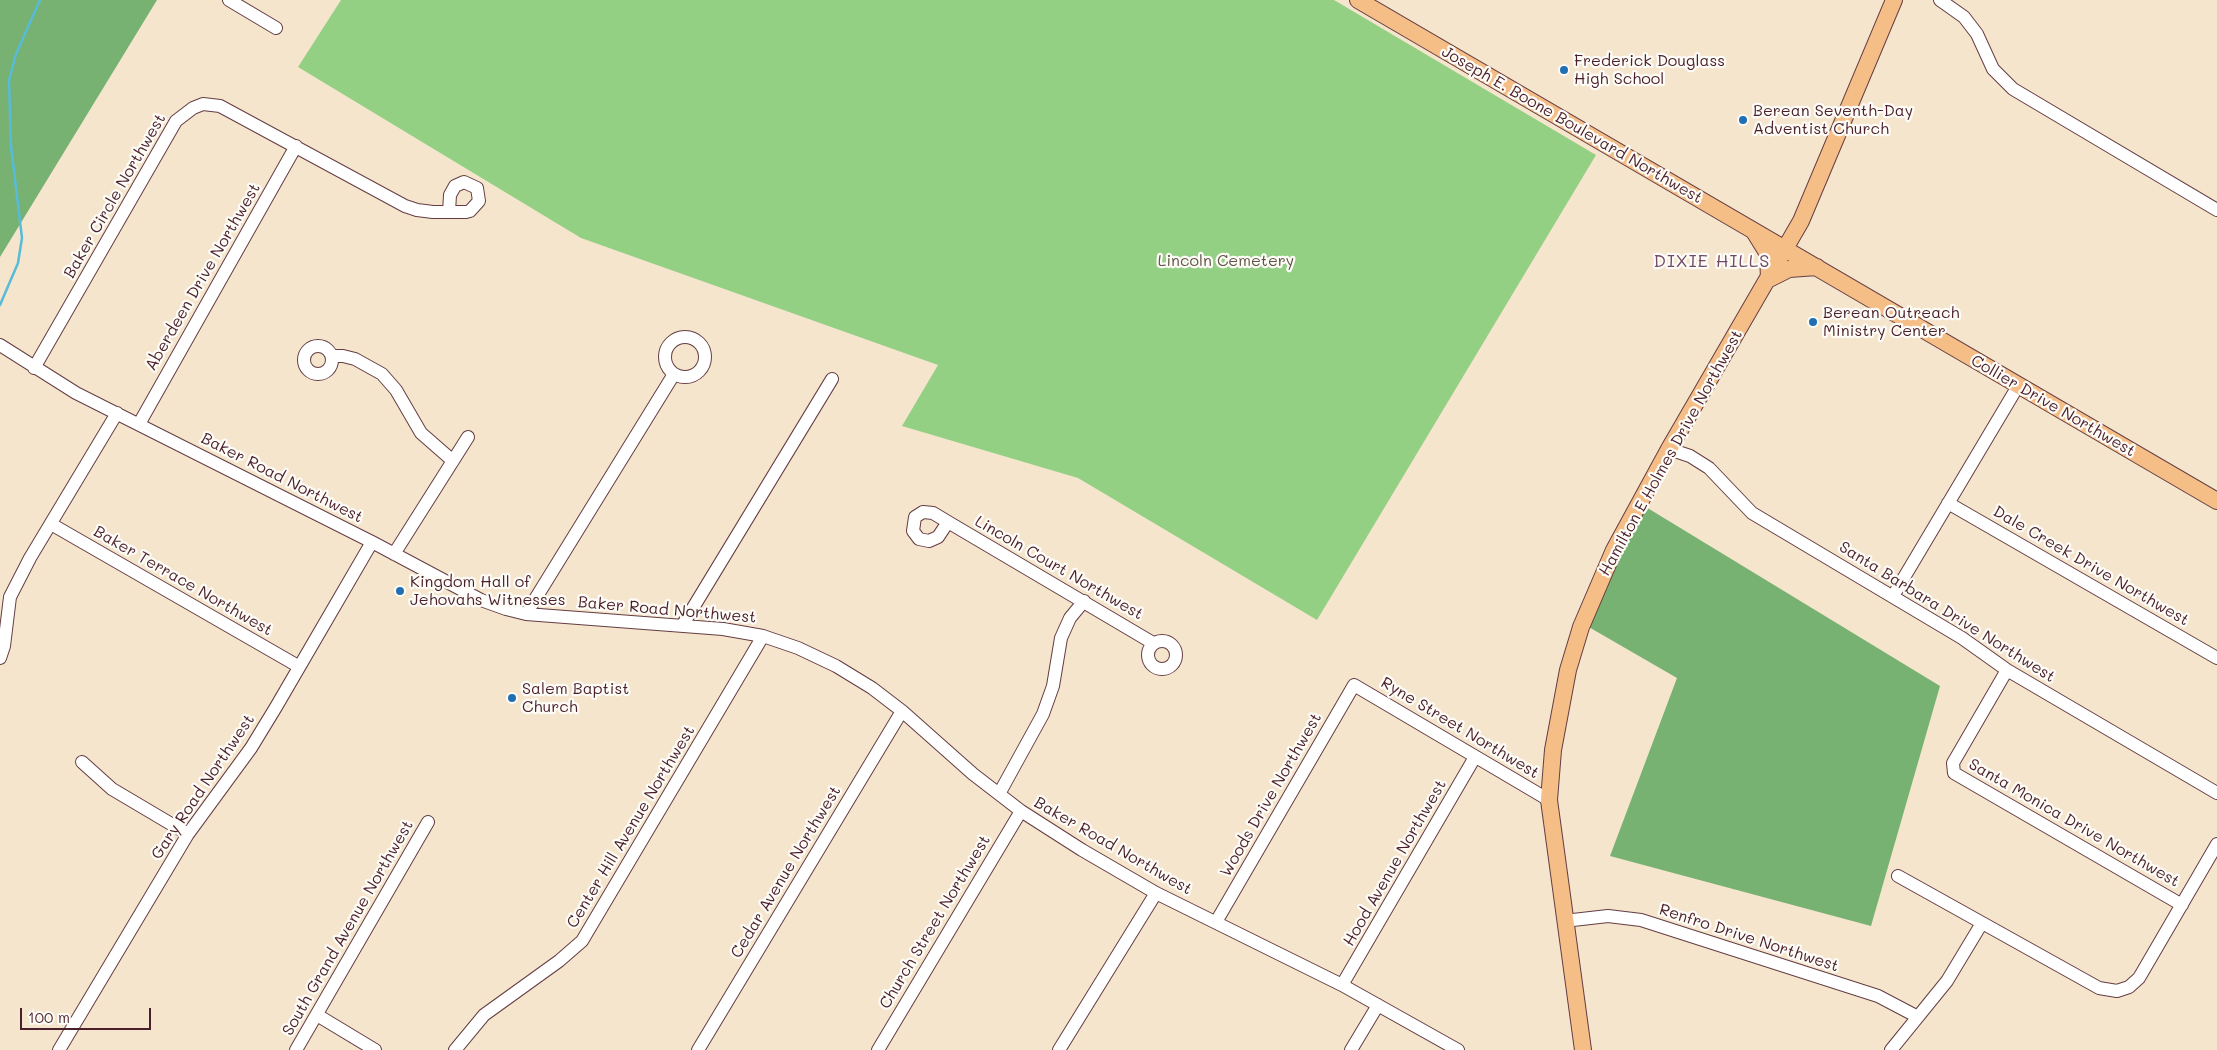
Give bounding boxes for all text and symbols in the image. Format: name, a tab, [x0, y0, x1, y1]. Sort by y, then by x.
street label: Joseph E. Boone Boulevard Northwest	[1438, 42, 1706, 208]
place label: Frederick Douglass High School	[1574, 51, 1725, 89]
marker: Frederick Douglass High School	[1558, 64, 1570, 76]
place label: Berean Seventh-Day Adventist Church	[1753, 101, 1913, 139]
street label: Baker Circle Northwest	[60, 110, 170, 282]
marker: Berean Seventh-Day Adventist Church	[1737, 114, 1749, 126]
street label: Aberdeen Drive Northwest	[141, 180, 265, 374]
district label: DIXIE HILLS	[1652, 250, 1772, 272]
park label: Lincoln Cemetery	[1158, 251, 1294, 271]
place label: Berean Outreach Ministry Center	[1823, 303, 1960, 341]
marker: Berean Outreach Ministry Center	[1807, 316, 1819, 328]
street label: Hamilton E Holmes Drive Northwest	[1595, 327, 1747, 579]
street label: Collier Drive Northwest	[1967, 351, 2139, 461]
street label: Baker Road Northwest	[198, 429, 366, 527]
street label: Dale Creek Drive Northwest	[1990, 502, 2192, 630]
street label: Lincoln Court Northwest	[971, 512, 1147, 624]
street label: Baker Terrace Northwest	[90, 522, 276, 640]
street label: Santa Barbara Drive Northwest	[1835, 537, 2059, 687]
place label: Kingdom Hall of Jehovahs Witnesses	[410, 572, 566, 610]
marker: Kingdom Hall of Jehovahs Witnesses	[394, 585, 406, 597]
street label: Baker Road Northwest	[577, 593, 757, 627]
street label: Ryne Street Northwest	[1377, 673, 1543, 783]
place label: Salem Baptist Church	[522, 679, 629, 717]
marker: Salem Baptist Church	[506, 692, 518, 704]
street label: Woods Drive Northwest	[1216, 710, 1326, 880]
street label: Gary Road Northwest	[147, 711, 259, 863]
street label: Center Hill Avenue Northwest	[563, 722, 699, 932]
street label: Santa Monica Drive Northwest	[1965, 755, 2183, 891]
street label: Hood Avenue Northwest	[1340, 777, 1450, 949]
street label: Cedar Avenue Northwest	[727, 782, 845, 962]
street label: Baker Road Northwest	[1031, 793, 1195, 899]
street label: South Grand Avenue Northwest	[278, 817, 418, 1039]
street label: Church Street Northwest	[875, 832, 995, 1012]
street label: Renfro Drive Northwest	[1657, 900, 1841, 976]
scale bar	[22, 998, 154, 1030]
text: 100 m	[28, 1007, 70, 1027]

